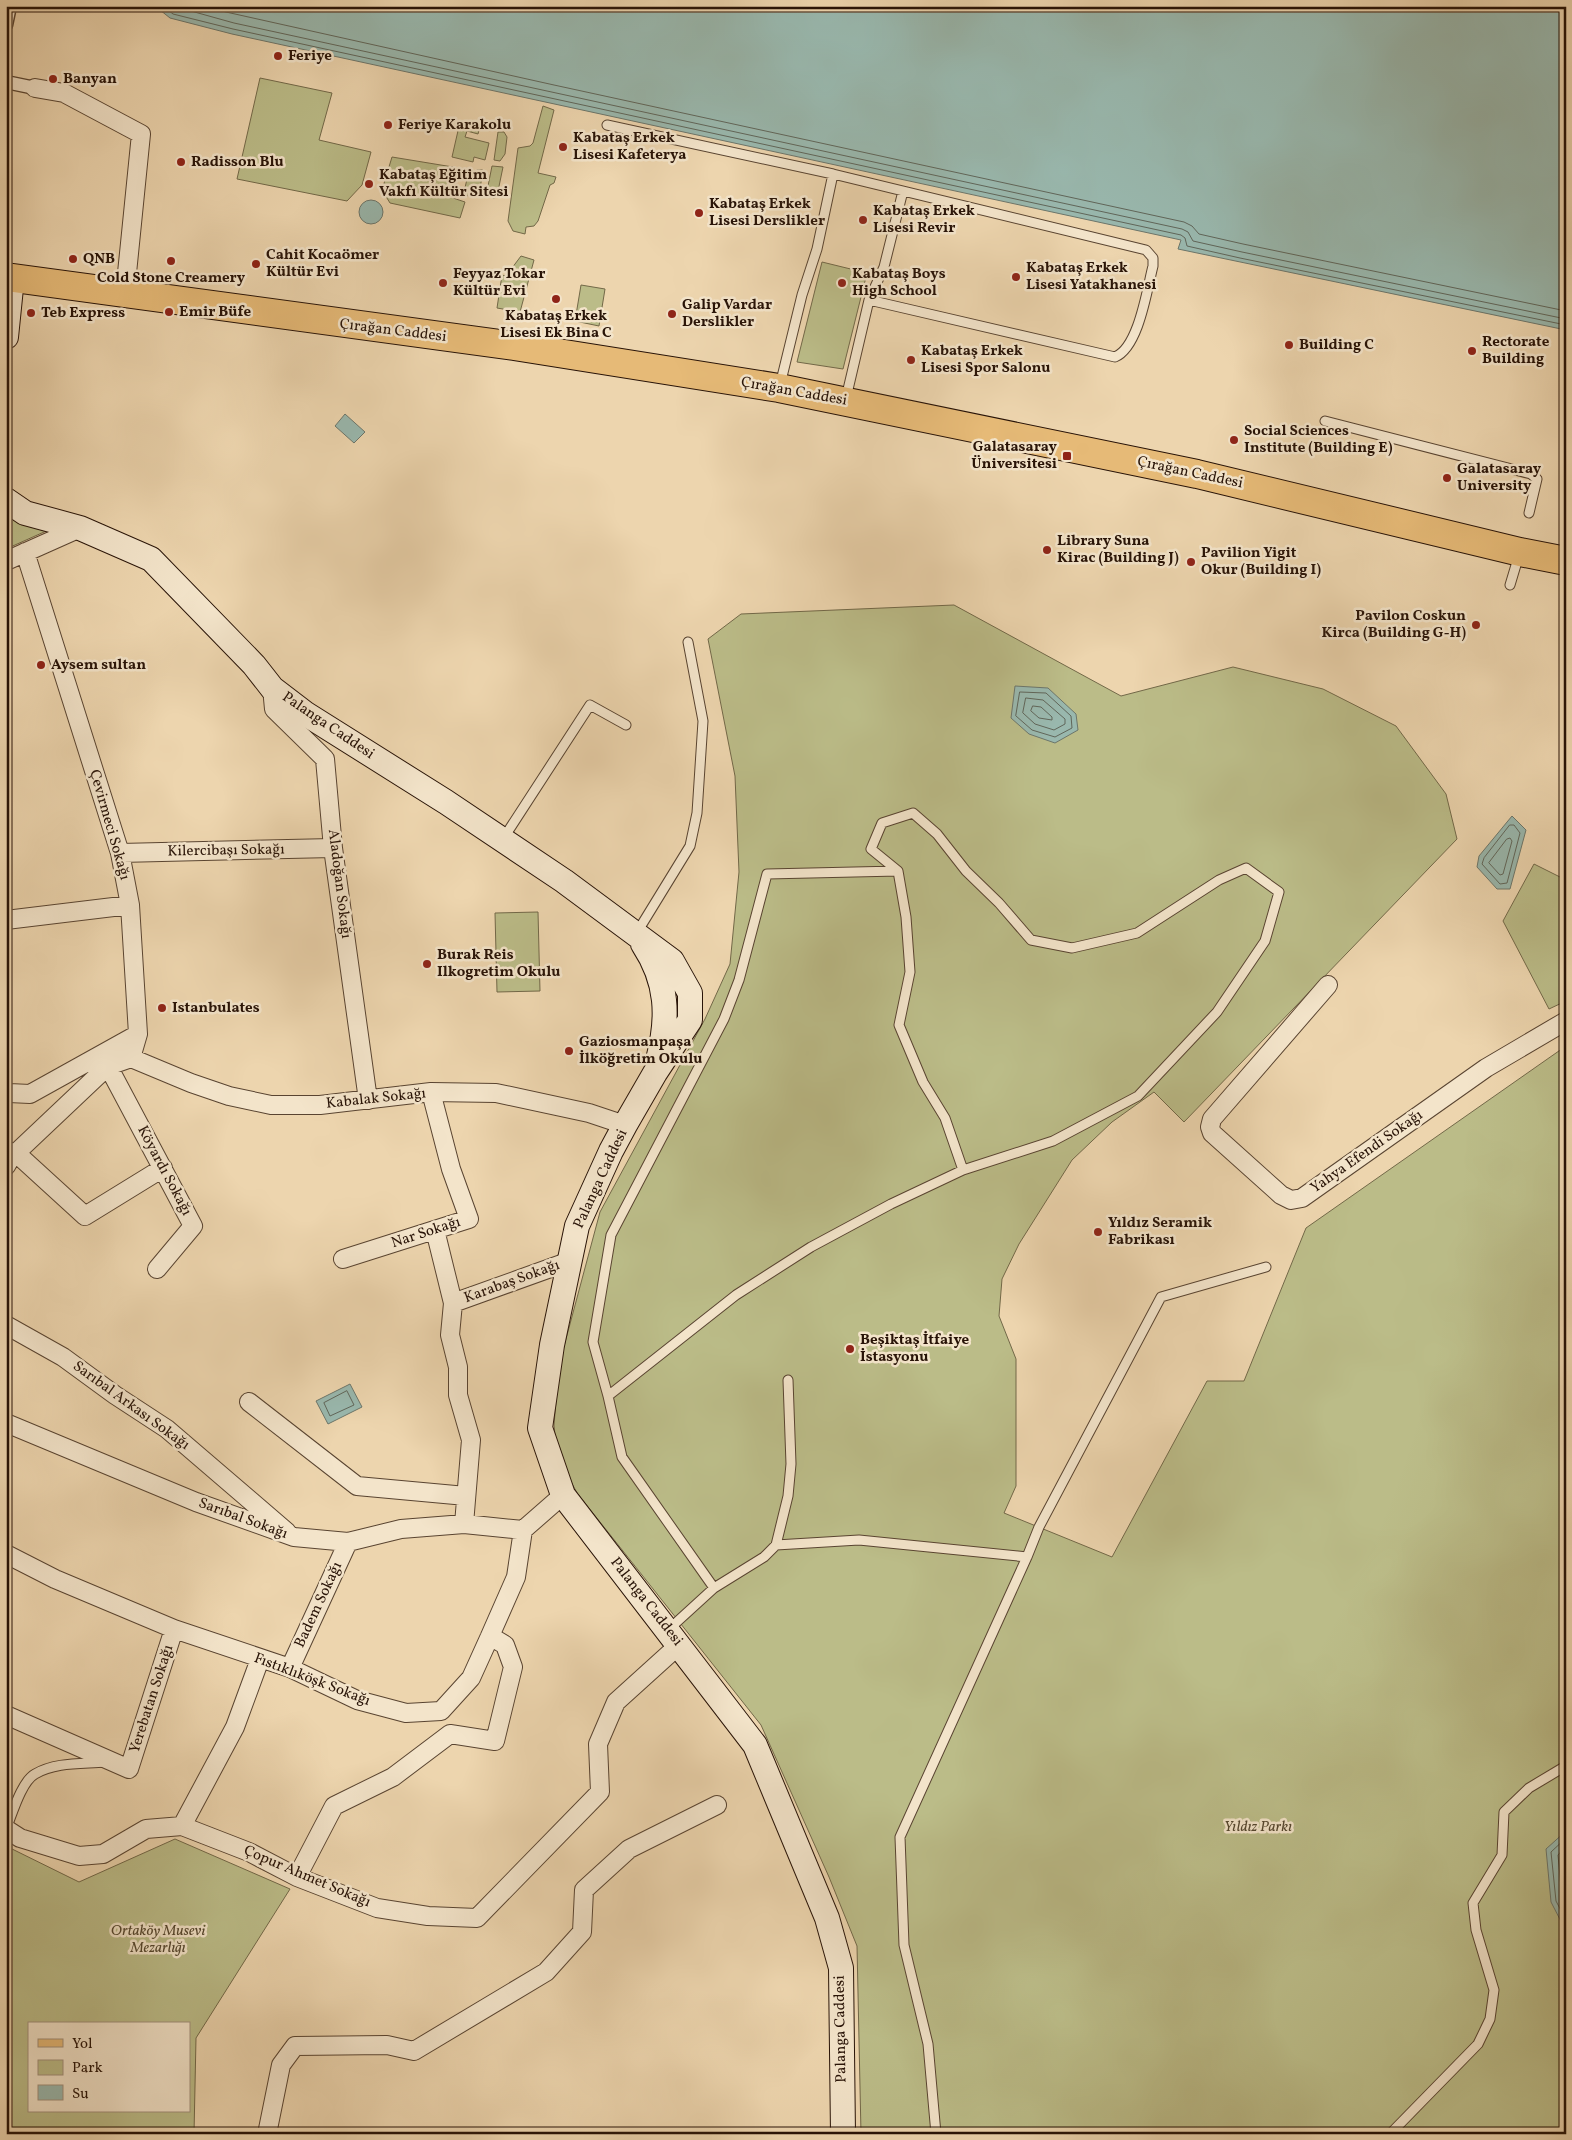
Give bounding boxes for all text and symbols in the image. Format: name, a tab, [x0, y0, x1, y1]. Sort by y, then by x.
place label: Feriye	[288, 46, 332, 67]
marker: Feriye	[272, 50, 284, 62]
place label: Banyan	[63, 69, 117, 90]
marker: Banyan	[47, 73, 59, 85]
place label: Feriye Karakolu	[398, 115, 511, 136]
marker: Feriye Karakolu	[382, 119, 394, 131]
place label: Kabataş Erkek Lisesi Kafeterya	[573, 128, 686, 166]
marker: Kabataş Erkek Lisesi Kafeterya	[557, 141, 569, 153]
place label: Radisson Blu	[191, 152, 284, 173]
marker: Radisson Blu	[175, 156, 187, 168]
place label: Kabataş Eğitim Vakfı Kültür Sitesi	[379, 165, 509, 203]
marker: Kabataş Eğitim Vakfı Kültür Sitesi	[363, 178, 375, 190]
place label: Kabataş Erkek Lisesi Derslikler	[709, 194, 825, 232]
place label: Kabataş Erkek Lisesi Revir	[873, 201, 975, 239]
marker: Kabataş Erkek Lisesi Derslikler	[693, 207, 705, 219]
marker: Kabataş Erkek Lisesi Revir	[857, 214, 869, 226]
place label: Cahit Kocaömer Kültür Evi	[266, 245, 379, 283]
place label: QNB	[83, 249, 115, 270]
marker: QNB	[67, 253, 79, 265]
marker: Cold Stone Creamery	[165, 255, 177, 267]
marker: Cahit Kocaömer Kültür Evi	[250, 258, 262, 270]
place label: Kabataş Erkek Lisesi Yatakhanesi	[1026, 258, 1157, 296]
place label: Feyyaz Tokar Kültür Evi	[453, 264, 545, 302]
place label: Kabataş Boys High School	[852, 264, 946, 302]
place label: Cold Stone Creamery	[97, 268, 246, 289]
marker: Kabataş Erkek Lisesi Yatakhanesi	[1010, 271, 1022, 283]
marker: Feyyaz Tokar Kültür Evi	[437, 277, 449, 289]
marker: Kabataş Boys High School	[836, 277, 848, 289]
marker: Kabataş Erkek Lisesi Ek Bina C	[550, 293, 562, 305]
place label: Galip Vardar Derslikler	[682, 295, 772, 333]
place label: Emir Büfe	[179, 302, 251, 323]
place label: Teb Express	[41, 303, 125, 324]
marker: Emir Büfe	[163, 306, 175, 318]
place label: Kabataş Erkek Lisesi Ek Bina C	[500, 306, 612, 344]
marker: Teb Express	[25, 307, 37, 319]
marker: Galip Vardar Derslikler	[666, 308, 678, 320]
street label: Çırağan Caddesi	[338, 314, 448, 348]
place label: Rectorate Building	[1482, 332, 1550, 370]
place label: Building C	[1299, 335, 1374, 356]
marker: Building C	[1283, 339, 1295, 351]
place label: Kabataş Erkek Lisesi Spor Salonu	[921, 341, 1050, 379]
marker: Rectorate Building	[1466, 345, 1478, 357]
marker: Kabataş Erkek Lisesi Spor Salonu	[905, 354, 917, 366]
street label: Çırağan Caddesi	[739, 372, 849, 412]
place label: Social Sciences Institute (Building E)	[1244, 421, 1393, 459]
marker: Social Sciences Institute (Building E)	[1228, 434, 1240, 446]
place label: Galatasaray Üniversitesi	[971, 437, 1058, 475]
marker: Galatasaray Üniversitesi	[1061, 450, 1073, 462]
street label: Çırağan Caddesi	[1135, 452, 1245, 494]
place label: Galatasaray University	[1457, 459, 1542, 497]
marker: Galatasaray University	[1441, 472, 1453, 484]
place label: Library Suna Kirac (Building J)	[1057, 531, 1179, 569]
place label: Pavilion Yigit Okur (Building I)	[1201, 543, 1321, 581]
marker: Library Suna Kirac (Building J)	[1041, 544, 1053, 556]
marker: Pavilion Yigit Okur (Building I)	[1185, 556, 1197, 568]
place label: Pavilon Coskun Kirca (Building G-H)	[1321, 606, 1466, 644]
marker: Pavilon Coskun Kirca (Building G-H)	[1470, 619, 1482, 631]
place label: Aysem sultan	[51, 655, 146, 676]
marker: Aysem sultan	[35, 659, 47, 671]
street label: Palanga Caddesi	[278, 687, 378, 765]
street label: Çevirmeci Sokağı	[83, 767, 135, 883]
street label: Aladoğan Sokağı	[322, 828, 356, 940]
street label: Kilercibaşı Sokağı	[167, 839, 285, 863]
place label: Burak Reis Ilkogretim Okulu	[437, 945, 560, 983]
marker: Burak Reis Ilkogretim Okulu	[421, 958, 433, 970]
place label: Istanbulates	[172, 998, 260, 1019]
marker: Istanbulates	[156, 1002, 168, 1014]
place label: Gaziosmanpaşa İlköğretim Okulu	[579, 1032, 702, 1070]
marker: Gaziosmanpaşa İlköğretim Okulu	[563, 1045, 575, 1057]
street label: Kabalak Sokağı	[325, 1083, 427, 1115]
street label: Yahya Efendi Sokağı	[1307, 1105, 1427, 1199]
street label: Köyardı Sokağı	[131, 1122, 197, 1220]
street label: Palanga Caddesi	[569, 1126, 633, 1232]
street label: Nar Sokağı	[389, 1212, 463, 1254]
place label: Yıldız Seramik Fabrikası	[1108, 1213, 1212, 1251]
marker: Yıldız Seramik Fabrikası	[1092, 1226, 1104, 1238]
street label: Karabaş Sokağı	[461, 1255, 563, 1309]
place label: Beşiktaş İtfaiye İstasyonu	[860, 1330, 970, 1368]
marker: Beşiktaş İtfaiye İstasyonu	[844, 1343, 856, 1355]
street label: Sarıbal Arkası Sokağı	[68, 1356, 194, 1456]
street label: Sarıbal Sokağı	[195, 1493, 291, 1545]
street label: Palanga Caddesi	[605, 1553, 687, 1651]
street label: Badem Sokağı	[290, 1559, 348, 1651]
street label: Yerebatan Sokağı	[125, 1642, 179, 1756]
street label: Fıstıklıköşk Sokağı	[251, 1648, 373, 1712]
park label: Yıldız Parkı	[1224, 1817, 1292, 1838]
street label: Çopur Ahmet Sokağı	[240, 1841, 374, 1913]
park label: Ortaköy Musevi Mezarlığı	[111, 1921, 205, 1959]
street label: Palanga Caddesi	[830, 1975, 852, 2083]
legend	[28, 2022, 190, 2112]
text: Yol	[72, 2034, 92, 2055]
text: Park	[72, 2058, 103, 2079]
text: Su	[72, 2084, 89, 2105]

